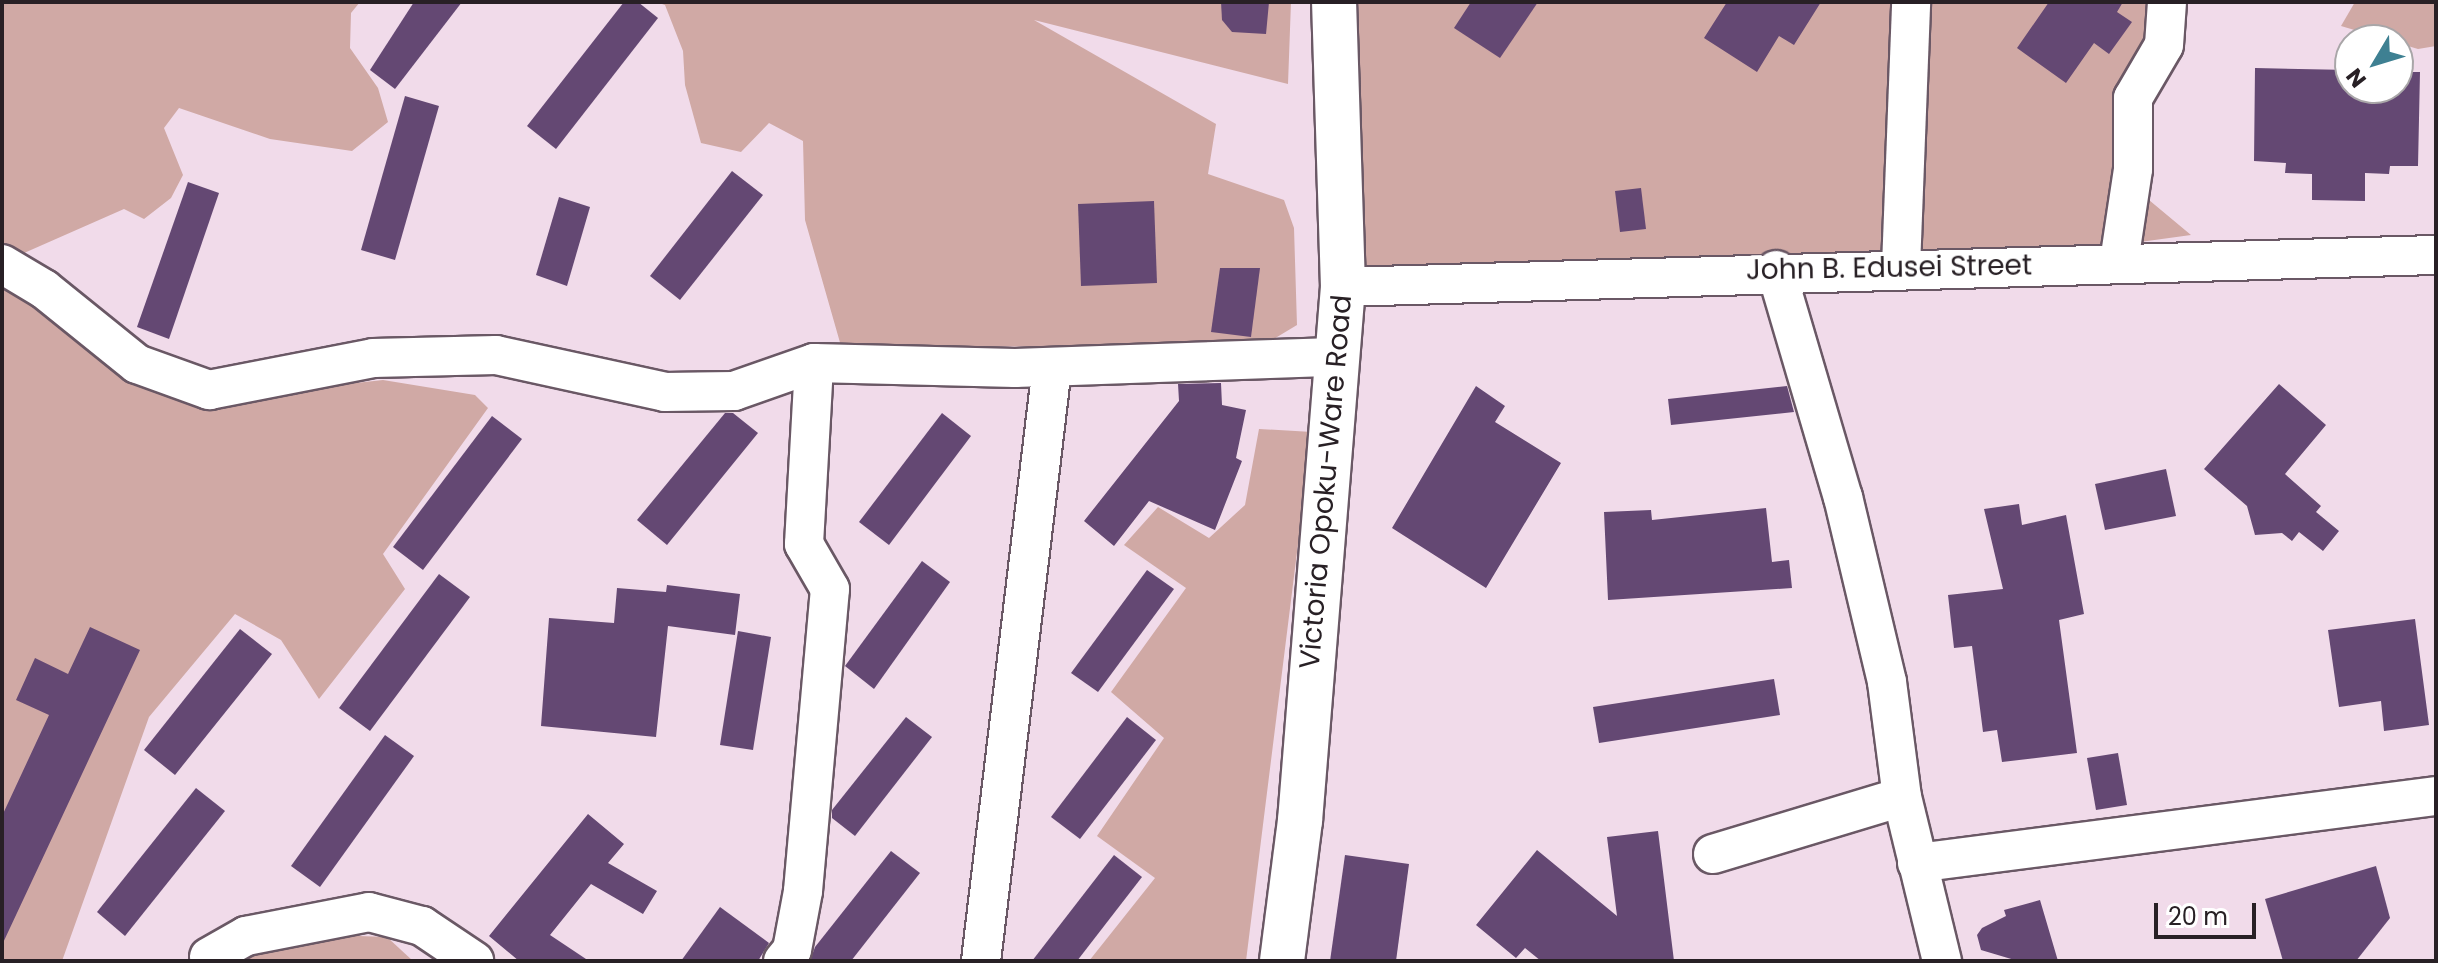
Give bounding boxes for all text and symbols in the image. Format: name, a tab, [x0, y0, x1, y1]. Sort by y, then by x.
north arrow	[2334, 24, 2414, 104]
text: N	[2339, 62, 2374, 94]
street label: John B. Edusei Street	[1746, 249, 2032, 287]
street label: Victoria Opoku-Ware Road	[1293, 293, 1359, 671]
scale bar	[2158, 887, 2260, 937]
text: 20 m	[2168, 900, 2228, 933]

